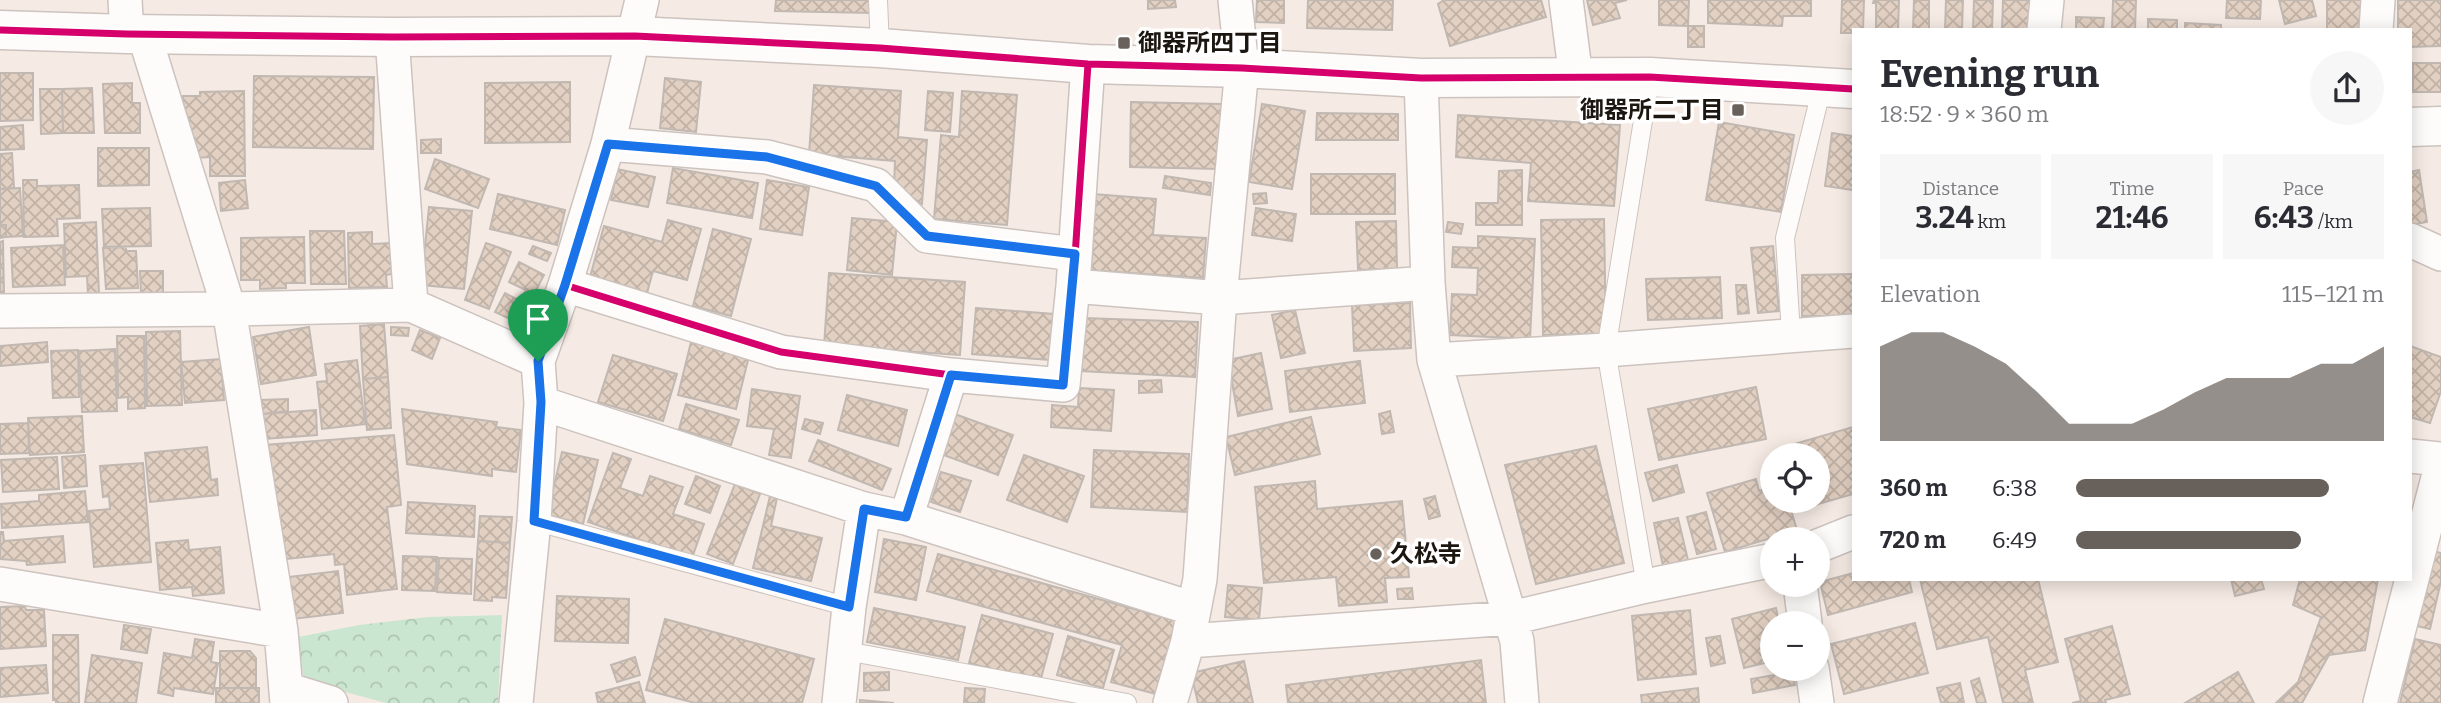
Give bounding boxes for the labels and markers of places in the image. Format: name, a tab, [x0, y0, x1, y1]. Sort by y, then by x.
place label: 御器所四丁目	[1138, 29, 1282, 57]
marker: 御器所四丁目	[1116, 35, 1132, 51]
place label: 御器所二丁目	[1580, 96, 1724, 124]
marker: 御器所二丁目	[1730, 102, 1746, 118]
pin	[508, 289, 568, 361]
place label: 久松寺	[1390, 540, 1462, 568]
marker: 久松寺	[1368, 546, 1384, 562]

